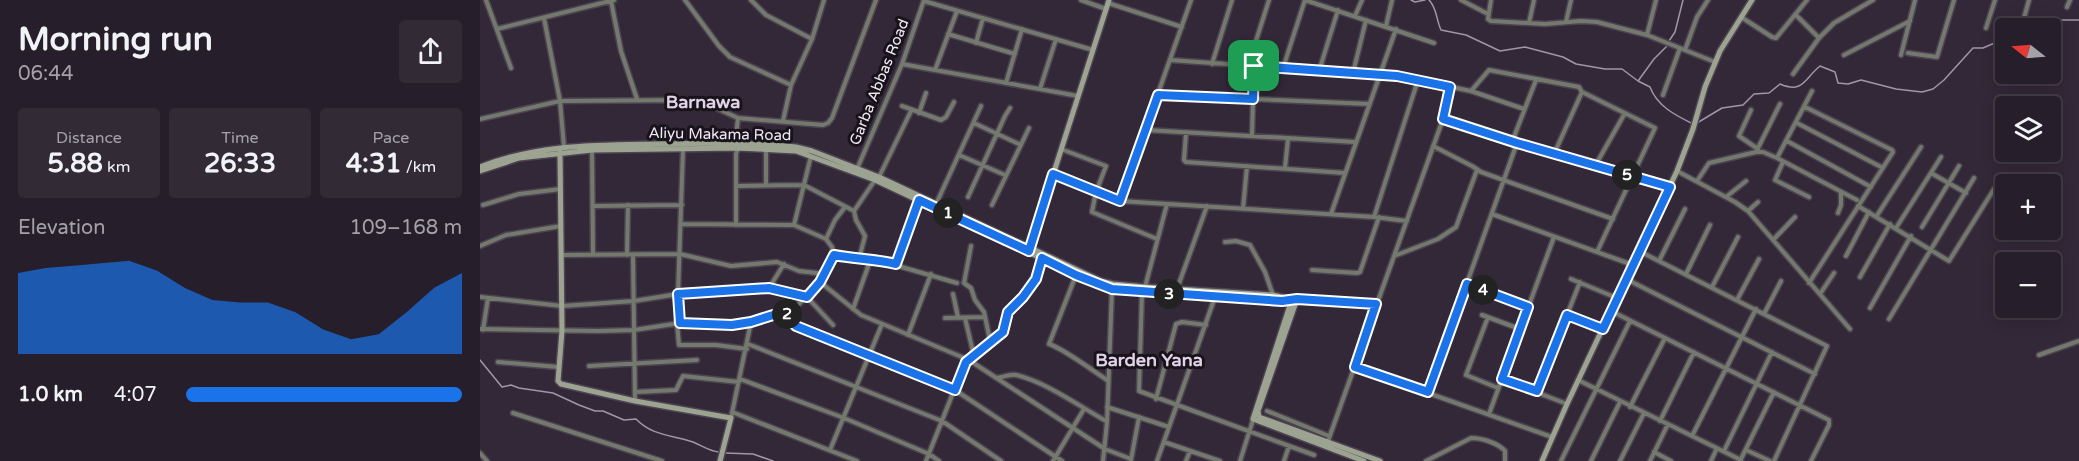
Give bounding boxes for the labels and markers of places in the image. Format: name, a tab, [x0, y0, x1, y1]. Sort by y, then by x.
pin	[1228, 40, 1279, 91]
pin: 5	[1612, 160, 1642, 190]
pin: 1	[933, 198, 963, 228]
pin: 4	[1468, 275, 1498, 305]
pin: 3	[1154, 279, 1184, 309]
pin: 2	[772, 299, 802, 329]

